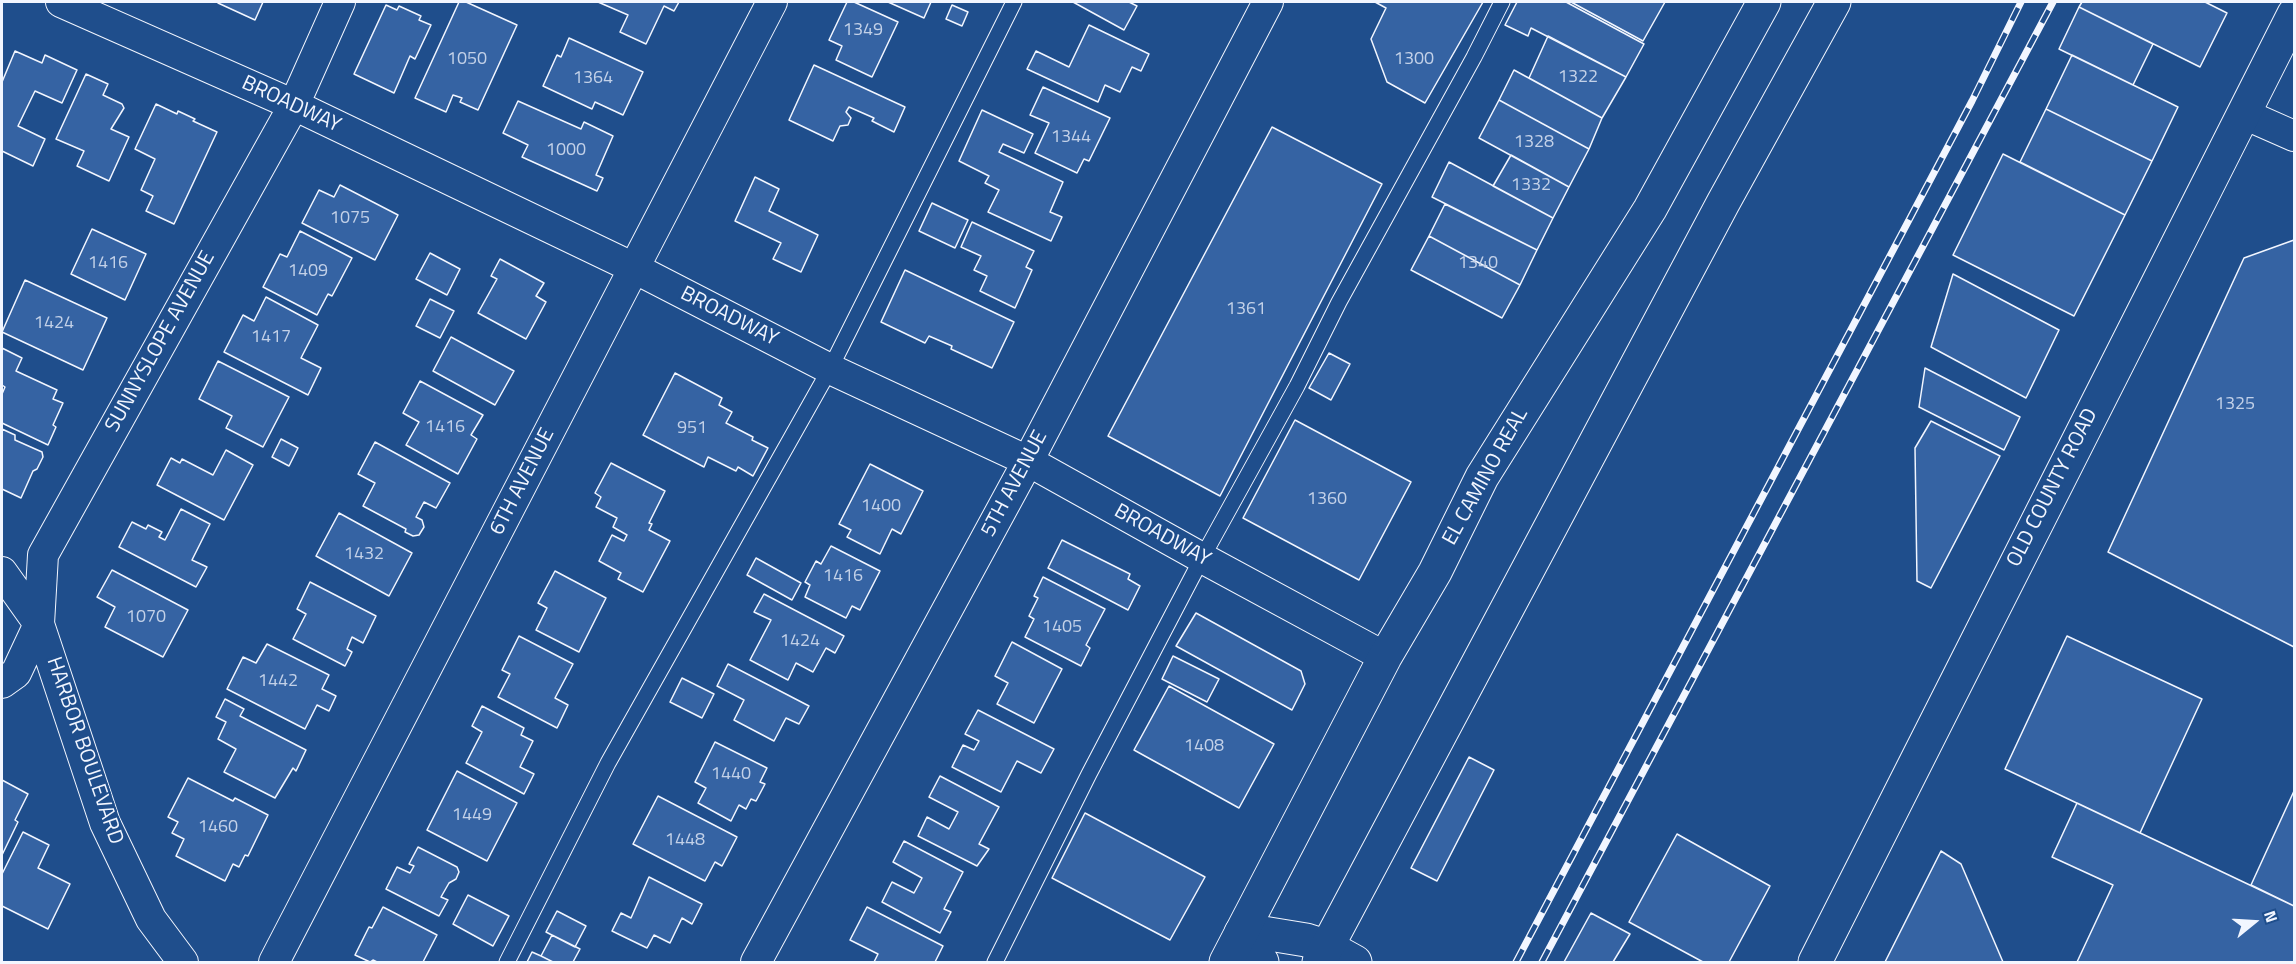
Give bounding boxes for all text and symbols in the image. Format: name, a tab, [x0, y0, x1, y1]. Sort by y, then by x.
house number: 1349	[843, 20, 883, 42]
house number: 1050	[447, 49, 487, 71]
house number: 1300	[1394, 49, 1434, 71]
house number: 1322	[1558, 67, 1598, 89]
house number: 1364	[573, 68, 613, 90]
street label: BROADWAY	[237, 71, 345, 139]
house number: 1344	[1051, 127, 1091, 149]
house number: 1328	[1514, 132, 1554, 154]
house number: 1000	[546, 140, 586, 162]
house number: 1332	[1511, 175, 1551, 197]
house number: 1075	[330, 208, 370, 230]
street label: SUNNYSLOPE AVENUE	[101, 247, 221, 437]
house number: 1416	[88, 253, 128, 275]
house number: 1340	[1458, 253, 1498, 275]
house number: 1409	[288, 261, 328, 283]
street label: BROADWAY	[676, 282, 782, 352]
house number: 1361	[1226, 299, 1266, 321]
house number: 1424	[34, 313, 74, 335]
house number: 1417	[251, 327, 291, 349]
house number: 1325	[2215, 394, 2255, 416]
street label: EL CAMINO REAL	[1438, 404, 1534, 550]
street label: OLD COUNTY ROAD	[2002, 405, 2104, 571]
house number: 1416	[425, 417, 465, 439]
house number: 951	[677, 418, 707, 440]
street label: 6TH AVENUE	[485, 424, 561, 540]
street label: 5TH AVENUE	[976, 427, 1054, 541]
house number: 1360	[1307, 489, 1347, 511]
house number: 1400	[861, 496, 901, 518]
street label: BROADWAY	[1109, 499, 1215, 573]
house number: 1432	[344, 544, 384, 566]
house number: 1416	[823, 566, 863, 588]
house number: 1070	[126, 607, 166, 629]
house number: 1405	[1042, 617, 1082, 639]
house number: 1424	[780, 631, 820, 653]
street label: HARBOR BOULEVARD	[40, 654, 128, 848]
house number: 1442	[258, 671, 298, 693]
house number: 1408	[1184, 736, 1224, 758]
house number: 1440	[711, 764, 751, 786]
house number: 1449	[452, 805, 492, 827]
house number: 1460	[198, 817, 238, 839]
house number: 1448	[665, 830, 705, 852]
north arrow	[2224, 892, 2284, 952]
text: N	[2258, 907, 2284, 925]

